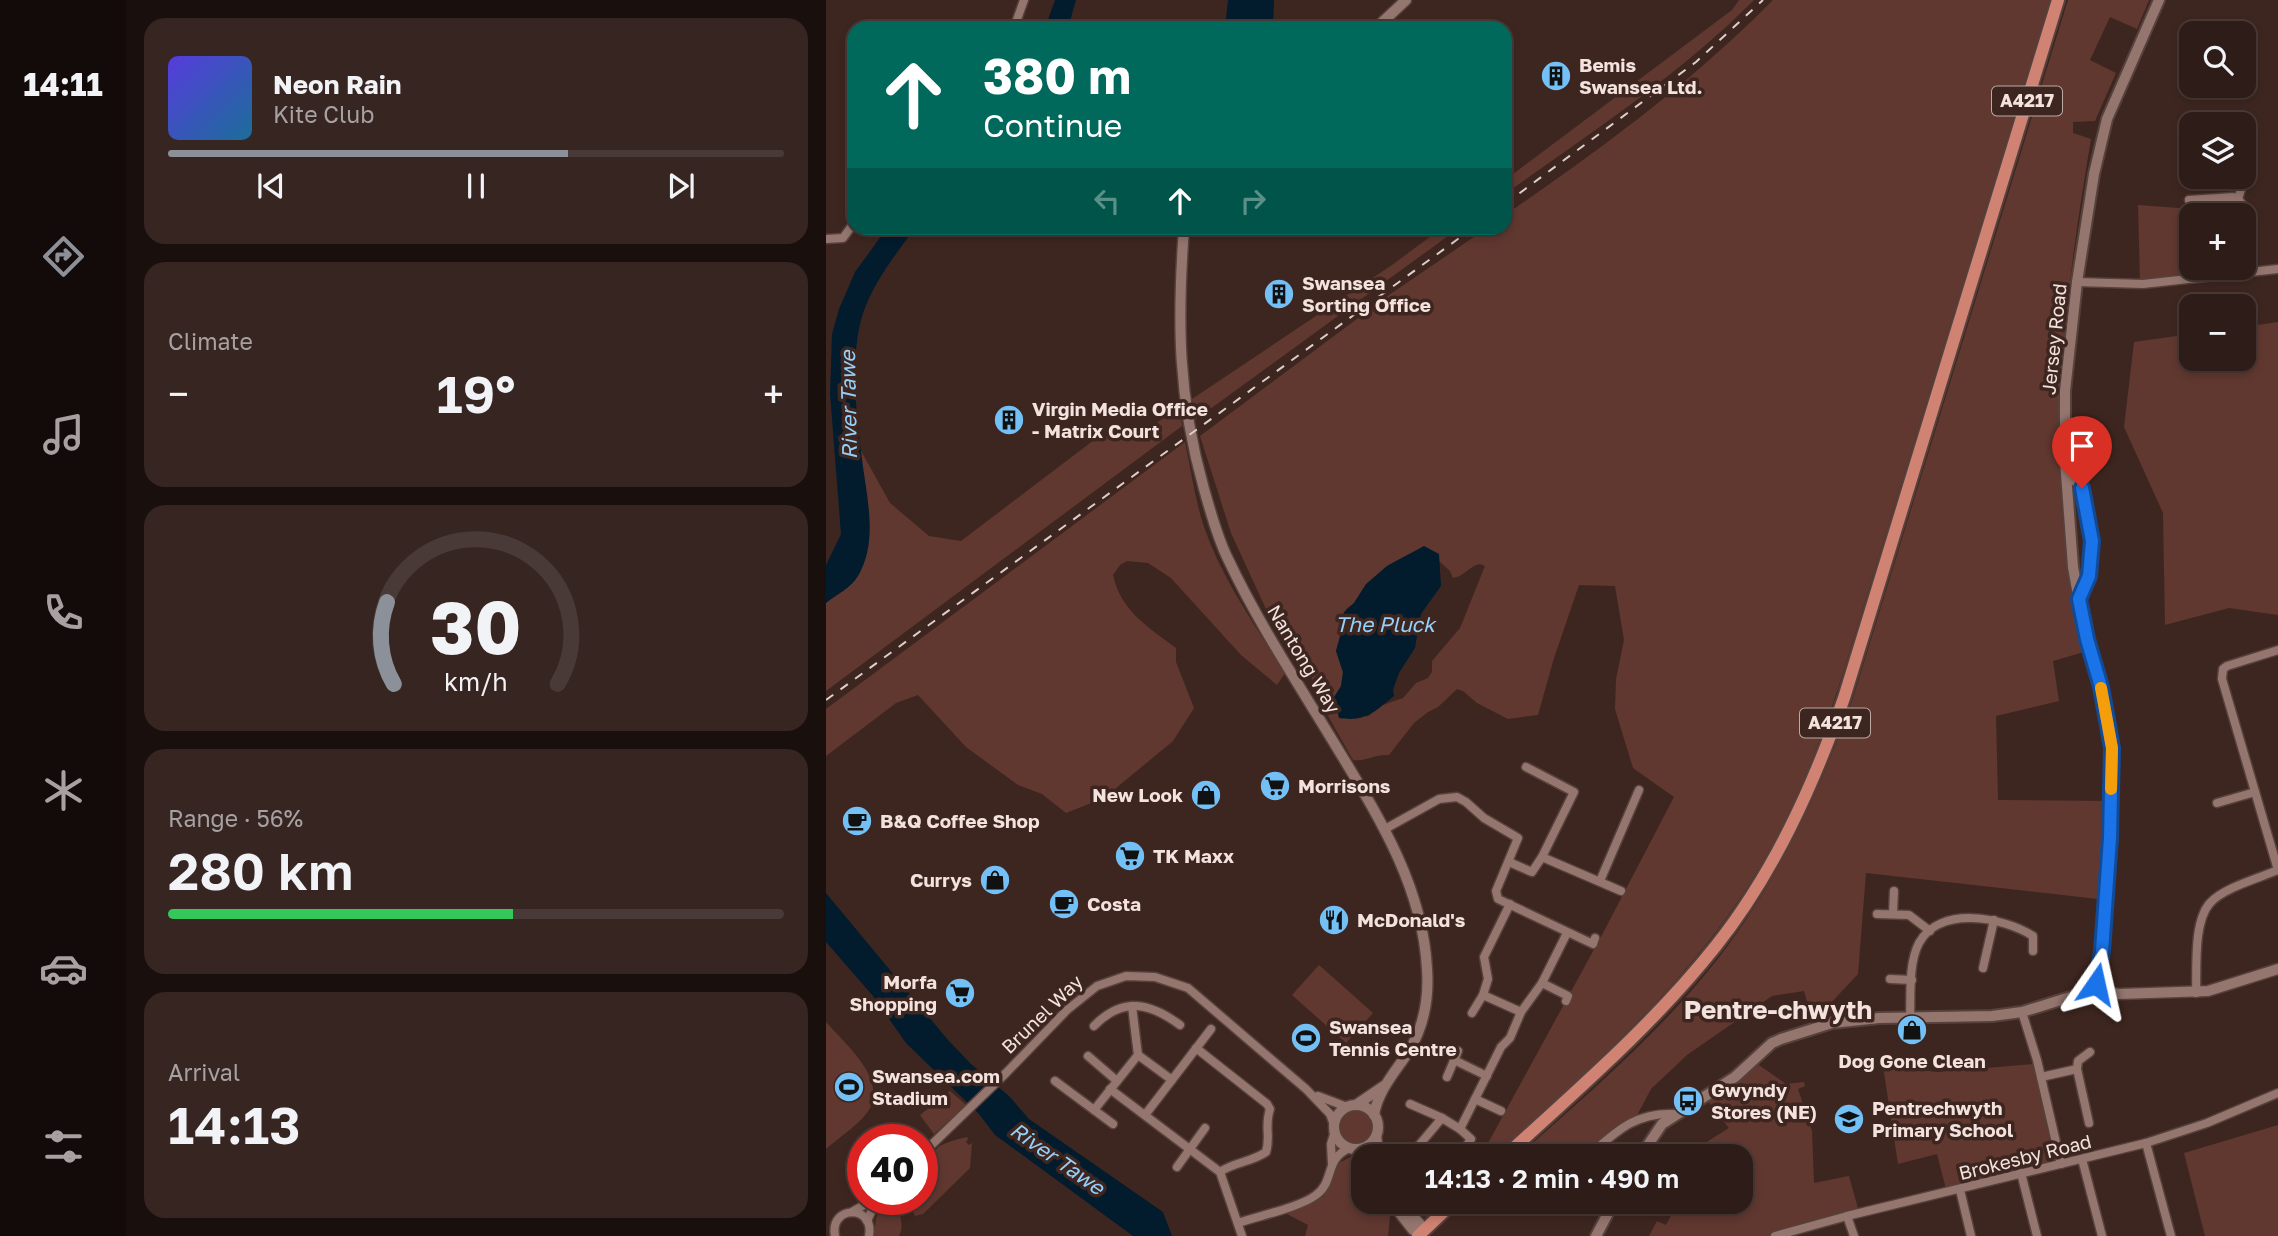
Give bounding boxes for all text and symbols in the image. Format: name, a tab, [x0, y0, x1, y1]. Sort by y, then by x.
map controls	[2179, 21, 2256, 371]
button: search	[2179, 21, 2256, 98]
text: 380 m	[983, 46, 1131, 105]
icon: ahead	[868, 49, 959, 140]
place label: Bemis Swansea Ltd.	[1579, 53, 1703, 98]
building icon: Bemis Swansea Ltd.	[1539, 59, 1573, 93]
text: 14:11	[23, 65, 103, 103]
text: Neon Rain	[273, 69, 402, 100]
road number: A4217	[1992, 86, 2062, 116]
text: Kite Club	[273, 100, 374, 128]
text: Continue	[983, 106, 1122, 144]
button: layers	[2179, 112, 2256, 189]
icon: previous	[252, 167, 290, 205]
icon: pause	[457, 167, 495, 205]
icon: next	[662, 167, 700, 205]
icon: left	[1088, 182, 1126, 220]
icon: ahead	[1161, 182, 1199, 220]
icon: right	[1234, 182, 1272, 220]
button: +	[2179, 203, 2256, 280]
icon: directions	[39, 232, 88, 281]
place label: Swansea Sorting Office	[1302, 271, 1431, 316]
building icon: Swansea Sorting Office	[1262, 277, 1296, 311]
street label: Jersey Road	[2036, 282, 2071, 396]
button: −	[2179, 294, 2256, 371]
text: Climate	[168, 327, 253, 355]
water label: River Tawe	[834, 349, 862, 460]
text: 19°	[437, 362, 515, 424]
text: −	[168, 371, 189, 416]
text: +	[763, 371, 784, 416]
place label: Virgin Media Office - Matrix Court	[1032, 397, 1208, 442]
building icon: Virgin Media Office - Matrix Court	[992, 403, 1026, 437]
icon: music	[39, 410, 88, 459]
pin	[2052, 416, 2112, 488]
icon: arrive	[2063, 427, 2101, 465]
text: 30	[430, 583, 522, 670]
icon: phone	[39, 588, 88, 637]
street label: Nantong Way	[1263, 600, 1346, 717]
water label: The Pluck	[1335, 611, 1437, 637]
text: km/h	[444, 666, 508, 697]
road number: A4217	[1800, 708, 1870, 738]
icon: climate	[39, 766, 88, 815]
supermarket icon: Morrisons	[1258, 769, 1292, 803]
place label: Morrisons	[1298, 774, 1391, 797]
shop icon: New Look	[1189, 778, 1223, 812]
place label: New Look	[1092, 783, 1183, 806]
text: Range · 56%	[168, 804, 303, 832]
cafe icon: B&Q Coffee Shop	[840, 804, 874, 838]
place label: B&Q Coffee Shop	[880, 809, 1040, 832]
text: 280 km	[168, 839, 353, 901]
supermarket icon: TK Maxx	[1113, 839, 1147, 873]
place label: TK Maxx	[1153, 844, 1234, 867]
shop icon: Currys	[978, 863, 1012, 897]
place label: Currys	[910, 868, 972, 891]
cafe icon: Costa	[1047, 887, 1081, 921]
place label: Costa	[1087, 892, 1141, 915]
restaurant icon: McDonald's	[1317, 903, 1351, 937]
place label: McDonald's	[1357, 908, 1466, 931]
icon: car	[39, 944, 88, 993]
position arrow	[2059, 947, 2133, 1021]
street label: Brunel Way	[996, 969, 1087, 1058]
place label: Morfa Shopping	[850, 970, 937, 1015]
supermarket icon: Morfa Shopping	[943, 976, 977, 1010]
district label: Pentre-chwyth	[1684, 994, 1872, 1025]
shop icon: Dog Gone Clean	[1895, 1013, 1929, 1047]
place label: Swansea Tennis Centre	[1329, 1015, 1457, 1060]
sports icon: Swansea Tennis Centre	[1289, 1021, 1323, 1055]
place label: Dog Gone Clean	[1838, 1049, 1986, 1072]
text: Arrival	[168, 1058, 240, 1086]
place label: Swansea.com Stadium	[872, 1064, 1000, 1109]
sports icon: Swansea.com Stadium	[832, 1070, 866, 1104]
place label: Gwyndy Stores (NE)	[1711, 1078, 1817, 1123]
bus stop icon: Gwyndy Stores (NE)	[1671, 1084, 1705, 1118]
text: 14:13	[168, 1093, 301, 1155]
place label: Pentrechwyth Primary School	[1872, 1096, 2013, 1141]
school or university icon: Pentrechwyth Primary School	[1832, 1102, 1866, 1136]
water label: River Tawe	[1006, 1116, 1111, 1201]
icon: filters	[39, 1122, 88, 1171]
speed limit sign: 40	[847, 1124, 938, 1215]
street label: Brokesby Road	[1956, 1129, 2094, 1184]
text: 14:13 · 2 min · 490 m	[1425, 1163, 1679, 1194]

